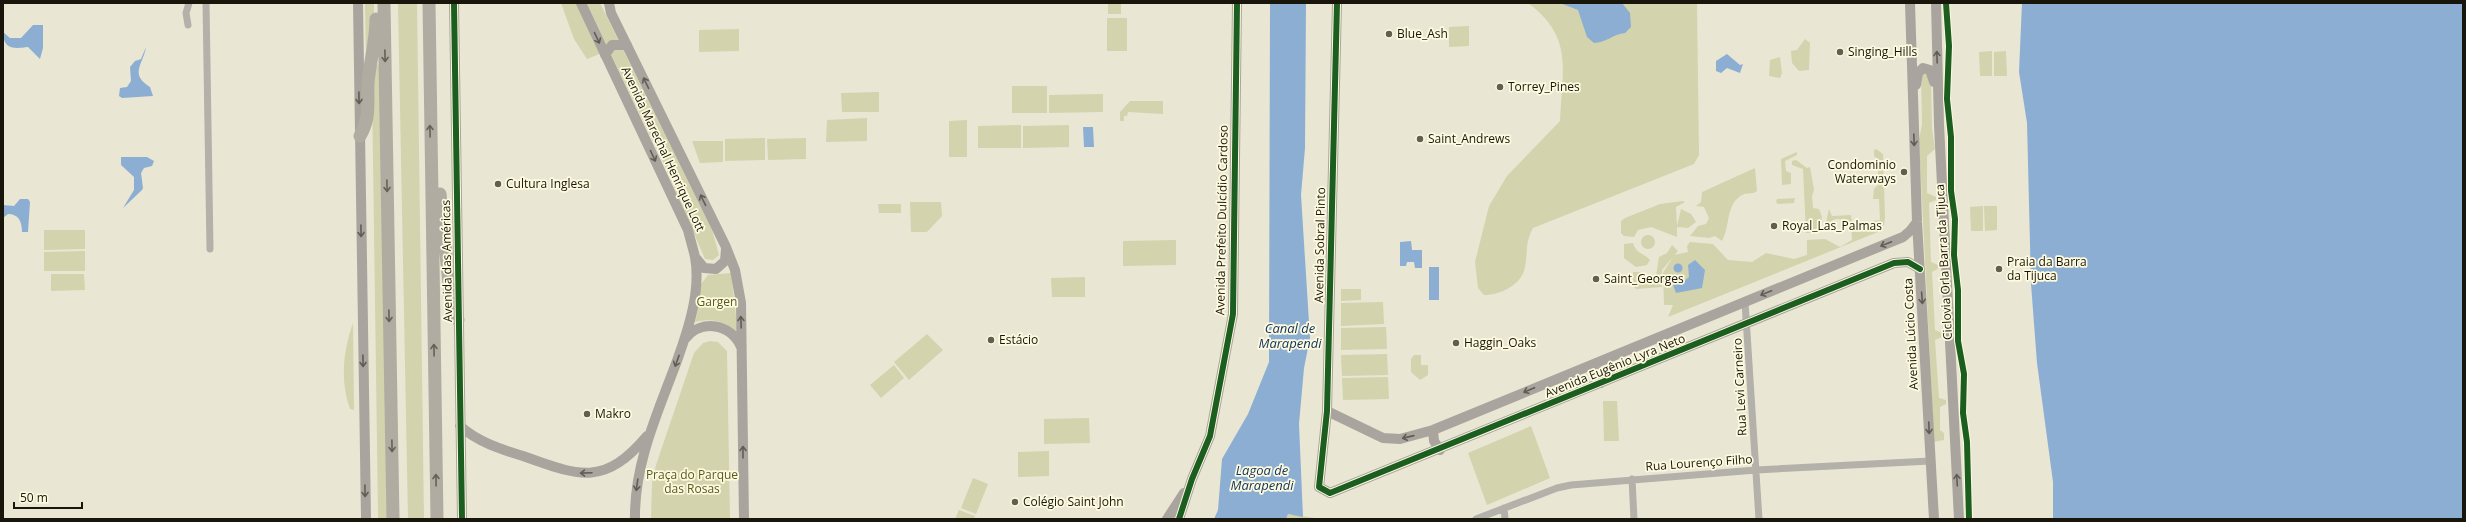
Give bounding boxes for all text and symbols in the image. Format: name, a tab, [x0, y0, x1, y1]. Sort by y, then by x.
place label: Blue_Ash	[1397, 25, 1448, 42]
marker: Blue_Ash	[1384, 29, 1394, 39]
one-way arrow	[594, 32, 602, 44]
place label: Singing_Hills	[1848, 43, 1918, 60]
marker: Singing_Hills	[1835, 47, 1845, 57]
one-way arrow	[381, 49, 389, 62]
one-way arrow	[1934, 51, 1941, 64]
street label: Avenida Marechal Henrique Lott	[618, 63, 709, 234]
one-way arrow	[642, 77, 649, 89]
place label: Torrey_Pines	[1508, 78, 1580, 95]
marker: Torrey_Pines	[1495, 82, 1505, 92]
one-way arrow	[355, 91, 363, 104]
one-way arrow	[426, 125, 434, 138]
street label: Avenida Prefeito Dulcídio Cardoso	[1211, 125, 1232, 315]
place label: Saint_Andrews	[1428, 130, 1510, 147]
one-way arrow	[1910, 133, 1917, 146]
marker: Saint_Andrews	[1415, 134, 1425, 144]
one-way arrow	[650, 149, 657, 161]
place label: Condominio Waterways	[1828, 156, 1896, 187]
marker: Condominio Waterways	[1899, 167, 1909, 177]
place label: Cultura Inglesa	[506, 175, 590, 192]
one-way arrow	[383, 179, 391, 192]
marker: Cultura Inglesa	[493, 179, 503, 189]
street label: Ciclovia Orla Barra da Tijuca	[1931, 184, 1956, 340]
street label: Avenida Sobral Pinto	[1310, 187, 1329, 303]
one-way arrow	[699, 194, 706, 206]
street label: Avenida das Américas	[437, 199, 456, 322]
place label: Royal_Las_Palmas	[1782, 217, 1882, 234]
marker: Royal_Las_Palmas	[1769, 221, 1779, 231]
one-way arrow	[357, 224, 365, 237]
one-way arrow	[1881, 241, 1893, 248]
place label: Praia da Barra da Tijuca	[2007, 253, 2087, 284]
marker: Praia da Barra da Tijuca	[1994, 264, 2004, 274]
place label: Saint_Georges	[1604, 270, 1684, 287]
marker: Saint_Georges	[1591, 274, 1601, 284]
street label: Avenida Lúcio Costa	[1899, 278, 1922, 390]
one-way arrow	[1760, 290, 1772, 297]
one-way arrow	[1918, 291, 1925, 304]
park label: Gargen	[697, 293, 737, 310]
one-way arrow	[386, 309, 393, 322]
one-way arrow	[738, 316, 745, 329]
water label: Canal de Marapendi	[1259, 319, 1322, 352]
street label: Avenida Eugênio Lyra Neto	[1542, 330, 1688, 402]
place label: Estácio	[999, 331, 1038, 348]
place label: Haggin_Oaks	[1464, 334, 1536, 351]
marker: Estácio	[986, 335, 996, 345]
marker: Haggin_Oaks	[1451, 338, 1461, 348]
street label: Rua Levi Carneiro	[1728, 338, 1751, 436]
one-way arrow	[430, 344, 438, 357]
one-way arrow	[359, 354, 367, 367]
one-way arrow	[672, 355, 680, 367]
one-way arrow	[1524, 387, 1536, 395]
place label: Makro	[595, 405, 631, 422]
marker: Makro	[582, 409, 592, 419]
one-way arrow	[1925, 421, 1932, 434]
one-way arrow	[1402, 434, 1415, 442]
one-way arrow	[388, 439, 395, 452]
one-way arrow	[739, 446, 747, 459]
street label: Rua Lourenço Filho	[1645, 450, 1753, 475]
water label: Lagoa de Marapendi	[1231, 461, 1294, 494]
park label: Praça do Parque das Rosas	[646, 466, 738, 497]
one-way arrow	[580, 469, 593, 477]
one-way arrow	[432, 474, 440, 487]
one-way arrow	[1954, 474, 1961, 487]
one-way arrow	[633, 478, 641, 491]
scale bar	[14, 484, 82, 510]
one-way arrow	[361, 484, 369, 497]
text: 50 m	[20, 489, 48, 506]
place label: Colégio Saint John	[1023, 493, 1124, 510]
marker: Colégio Saint John	[1010, 497, 1020, 507]

